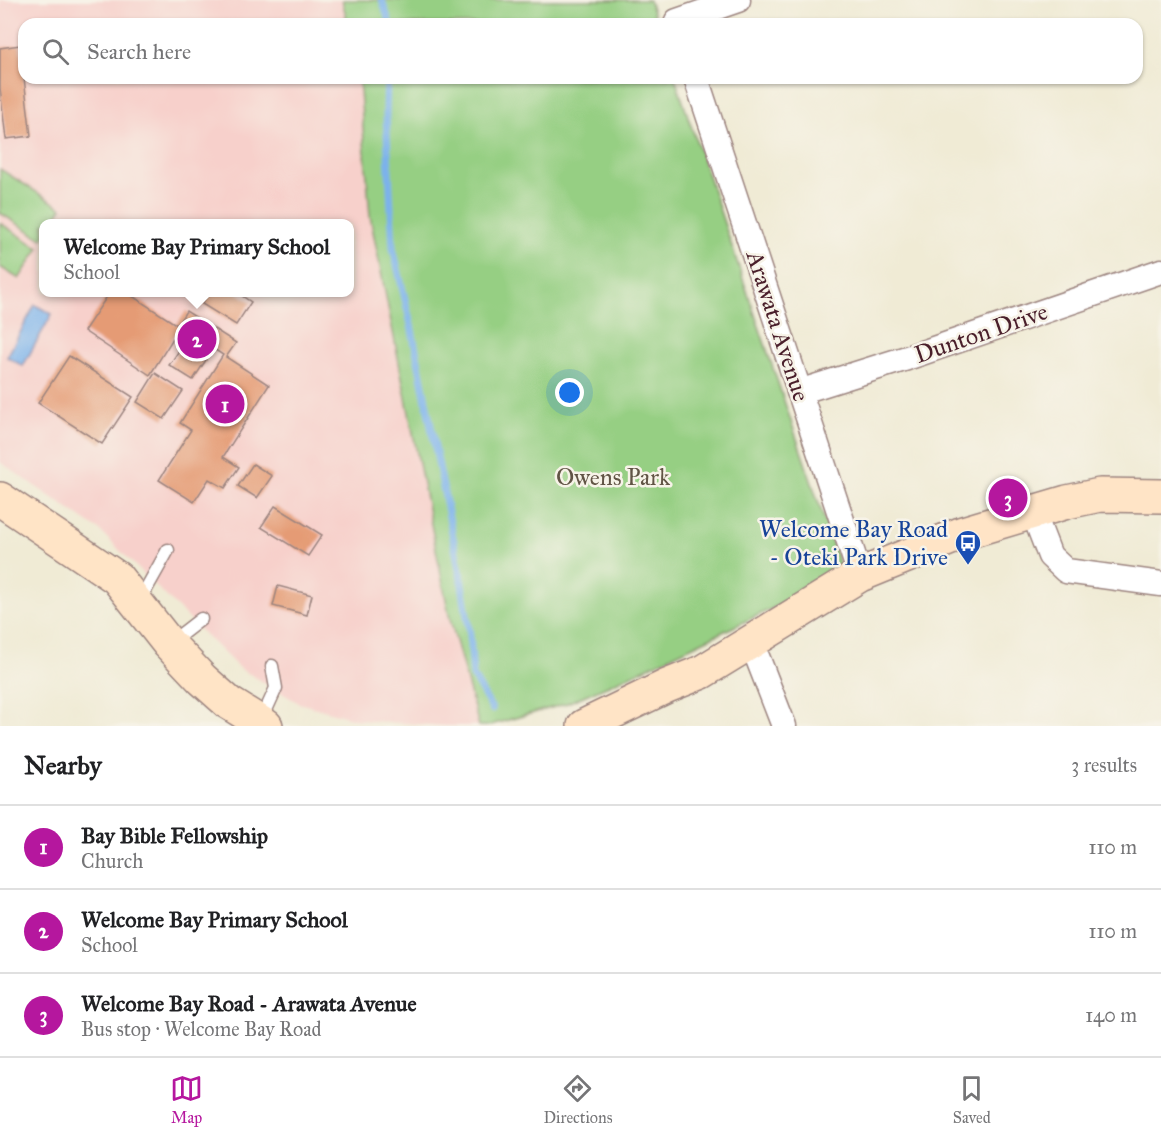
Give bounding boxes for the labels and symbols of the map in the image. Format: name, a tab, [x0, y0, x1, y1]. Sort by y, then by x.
street label: Arawata Avenue	[739, 246, 816, 405]
street label: Dunton Drive	[910, 296, 1052, 370]
pin: 2	[178, 316, 216, 362]
your location	[555, 378, 584, 407]
pin: 1	[206, 382, 244, 426]
park label: Owens Park	[556, 462, 671, 492]
pin: 3	[988, 476, 1028, 520]
place label: Welcome Bay Road - Oteki Park Drive	[759, 514, 948, 572]
bus stop icon: Welcome Bay Road - Oteki Park Drive	[953, 528, 983, 566]

